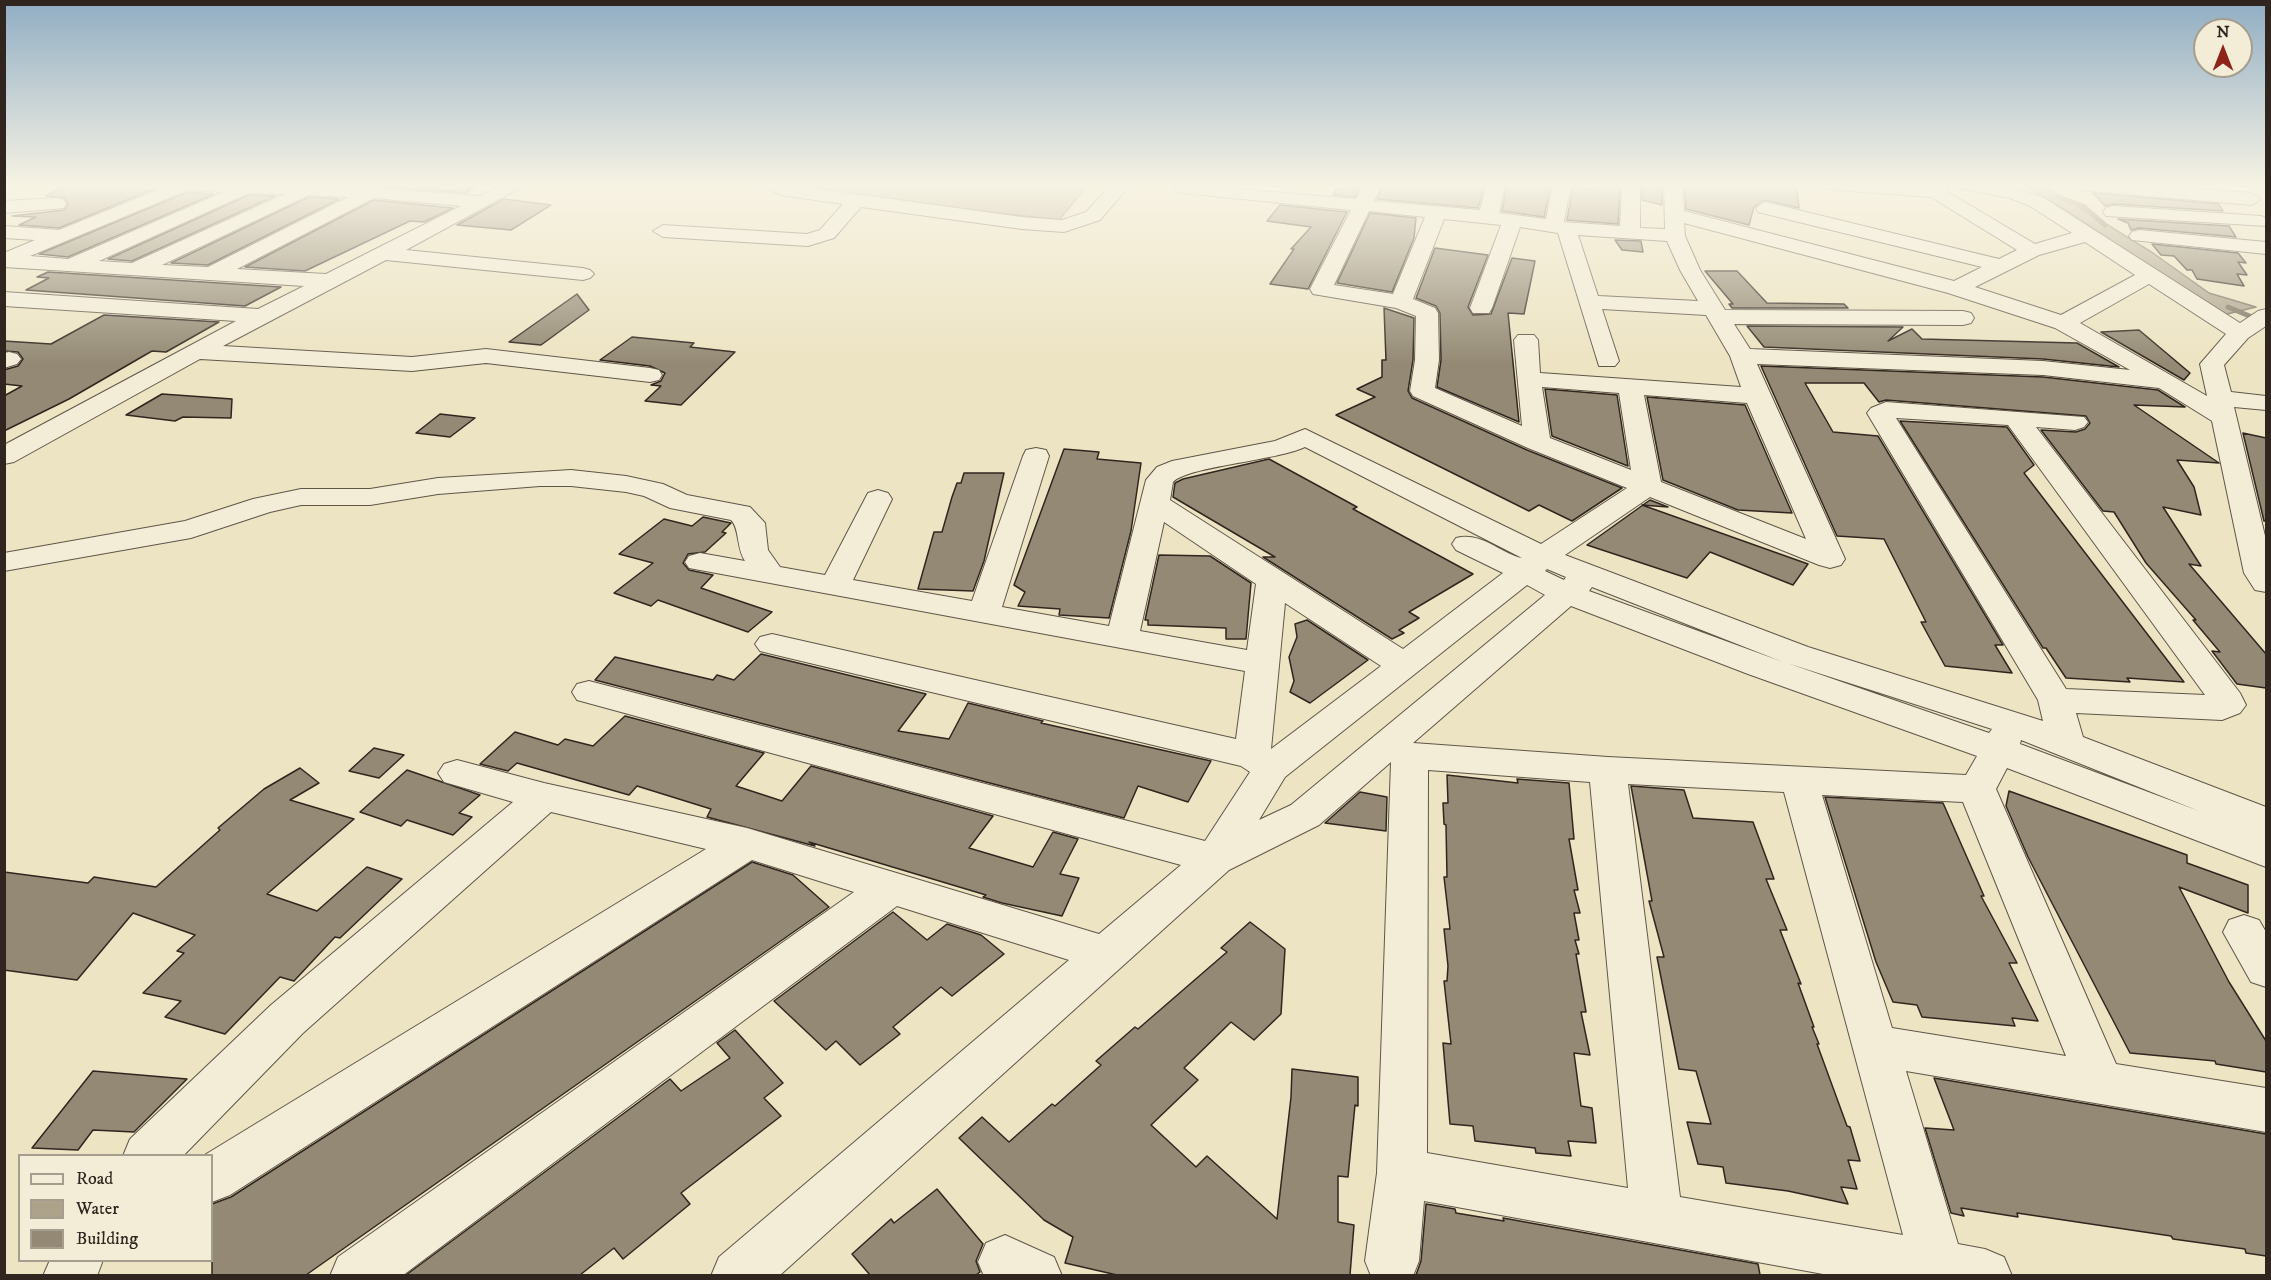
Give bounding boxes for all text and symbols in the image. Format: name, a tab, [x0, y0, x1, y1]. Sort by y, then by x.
north arrow	[2193, 18, 2253, 78]
text: N	[2216, 22, 2230, 42]
legend	[18, 1154, 213, 1262]
text: Road	[76, 1168, 113, 1190]
text: Water	[76, 1198, 119, 1220]
text: Building	[76, 1228, 138, 1250]

